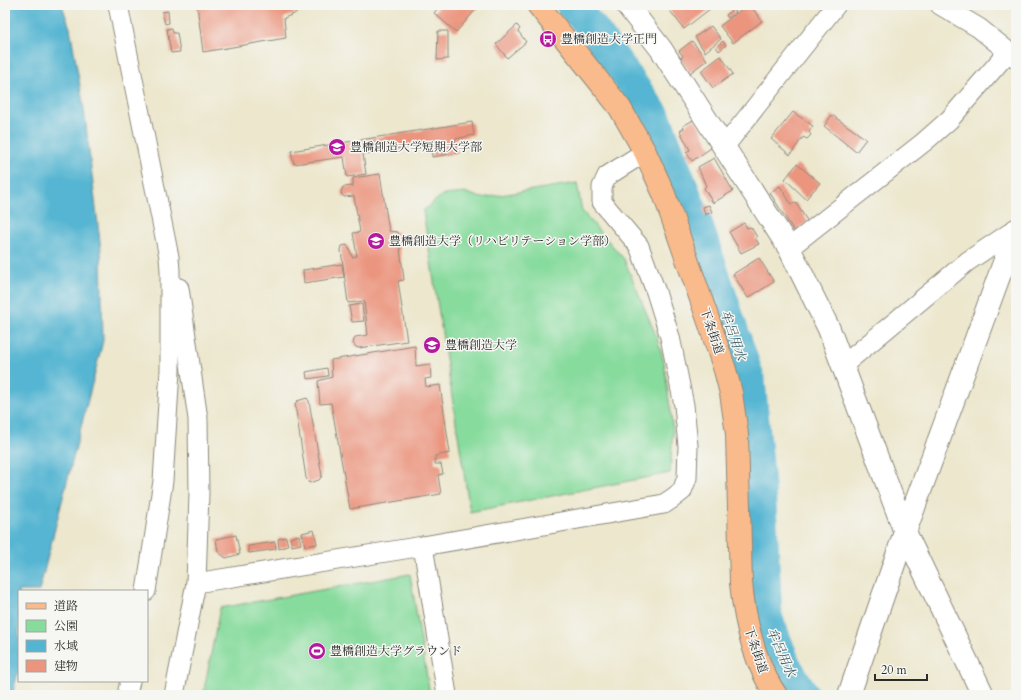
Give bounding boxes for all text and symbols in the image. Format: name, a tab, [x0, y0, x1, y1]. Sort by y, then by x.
bus stop icon: 豊橋創造大学正門	[538, 29, 558, 49]
place label: 豊橋創造大学正門	[561, 31, 657, 47]
school or university icon: 豊橋創造大学短期大学部	[327, 137, 347, 157]
place label: 豊橋創造大学短期大学部	[350, 139, 482, 155]
school or university icon: 豊橋創造大学（リハビリテーション学部）	[366, 231, 386, 251]
place label: 豊橋創造大学（リハビリテーション学部）	[389, 233, 616, 249]
street label: 下条街道	[697, 306, 727, 356]
water label: 牟呂用水	[716, 308, 751, 365]
school or university icon: 豊橋創造大学	[422, 335, 442, 355]
place label: 豊橋創造大学	[445, 337, 517, 353]
legend	[18, 590, 148, 682]
text: 道路	[54, 598, 78, 614]
text: 公園	[54, 618, 78, 634]
street label: 下条街道	[741, 625, 771, 675]
water label: 牟呂用水	[762, 625, 801, 682]
text: 水域	[54, 638, 78, 654]
sports icon: 豊橋創造大学グラウンド	[307, 641, 327, 661]
place label: 豊橋創造大学グラウンド	[330, 643, 462, 659]
scale bar	[875, 656, 927, 682]
text: 建物	[54, 658, 78, 674]
text: 20 m	[881, 662, 908, 678]

